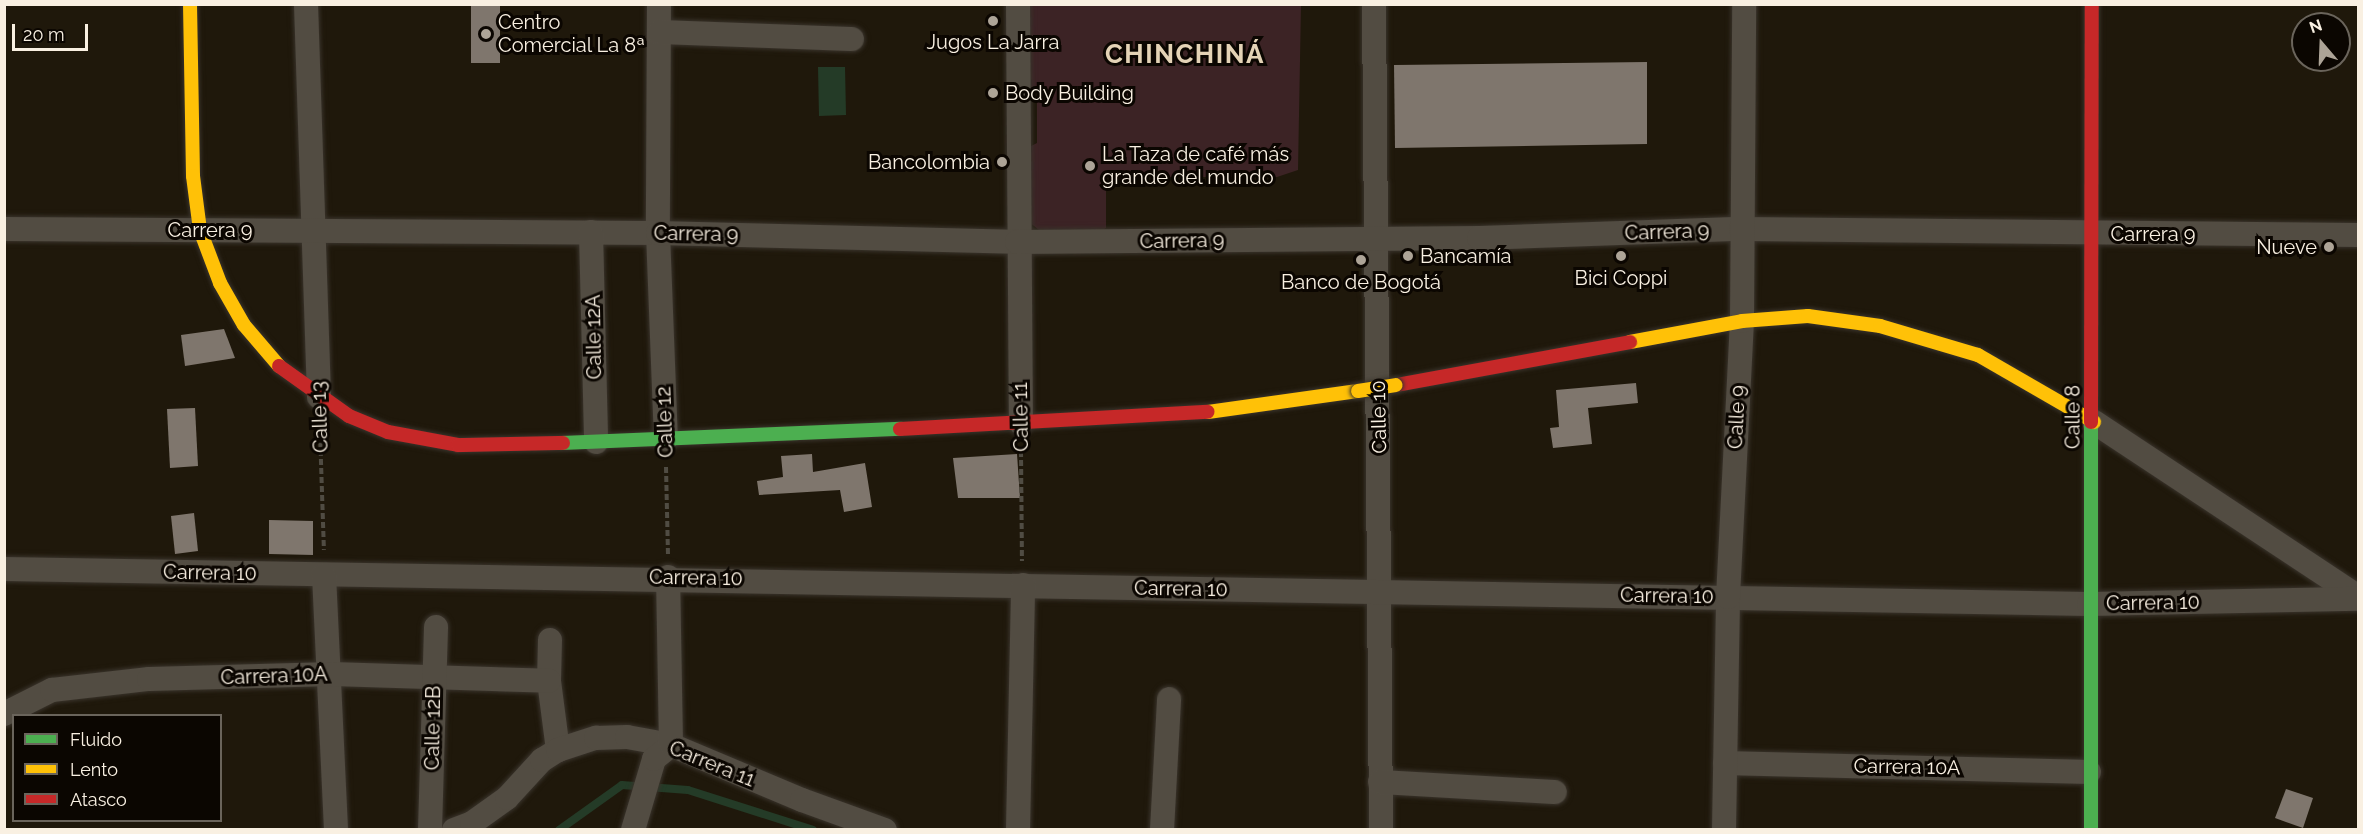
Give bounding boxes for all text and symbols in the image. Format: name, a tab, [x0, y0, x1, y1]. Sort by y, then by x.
place label: Centro Comercial La 8ª	[498, 11, 645, 58]
scale bar	[15, 12, 92, 50]
north arrow	[2291, 12, 2351, 72]
marker: Jugos La Jarra	[986, 14, 1000, 28]
text: N	[2307, 15, 2324, 37]
text: 20 m	[23, 24, 65, 45]
marker: Centro Comercial La 8ª	[479, 27, 493, 41]
place label: Jugos La Jarra	[926, 30, 1060, 54]
district label: CHINCHINÁ	[1105, 39, 1265, 71]
place label: Body Building	[1005, 81, 1134, 105]
marker: Body Building	[986, 86, 1000, 100]
place label: La Taza de café más grande del mundo	[1102, 142, 1290, 189]
place label: Bancolombia	[868, 150, 990, 174]
marker: Bancolombia	[995, 155, 1009, 169]
marker: La Taza de café más grande del mundo	[1083, 159, 1097, 173]
street label: Carrera 9	[168, 218, 252, 242]
street label: Carrera 9	[1624, 219, 1710, 245]
street label: Carrera 9	[653, 221, 739, 247]
street label: Carrera 9	[2111, 222, 2195, 246]
street label: Carrera 9	[1139, 228, 1225, 254]
place label: Nueve	[2256, 235, 2317, 259]
marker: Nueve	[2322, 240, 2336, 254]
place label: Bancamía	[1420, 244, 1511, 268]
marker: Bancamía	[1401, 249, 1415, 263]
marker: Bici Coppi	[1614, 249, 1628, 263]
marker: Banco de Bogotá	[1354, 253, 1368, 267]
place label: Bici Coppi	[1575, 266, 1667, 290]
place label: Banco de Bogotá	[1281, 270, 1441, 294]
street label: Calle 12A	[581, 294, 607, 380]
street label: Calle 10	[1366, 380, 1392, 454]
street label: Calle 13	[307, 381, 333, 453]
street label: Calle 11	[1008, 382, 1034, 452]
street label: Calle 9	[1723, 384, 1751, 450]
street label: Calle 8	[2061, 385, 2085, 449]
street label: Calle 12	[652, 386, 678, 458]
street label: Carrera 10	[163, 560, 257, 586]
street label: Carrera 10	[649, 565, 743, 591]
street label: Carrera 10	[1134, 576, 1228, 602]
street label: Carrera 10	[1620, 583, 1714, 609]
street label: Carrera 10	[2106, 590, 2200, 616]
street label: Carrera 10A	[220, 662, 328, 690]
street label: Calle 12B	[420, 685, 446, 771]
legend	[12, 714, 222, 822]
text: Fluido	[70, 729, 122, 750]
street label: Carrera 11	[666, 736, 758, 792]
street label: Carrera 10A	[1853, 754, 1961, 780]
text: Lento	[70, 759, 118, 780]
text: Atasco	[70, 789, 127, 810]

